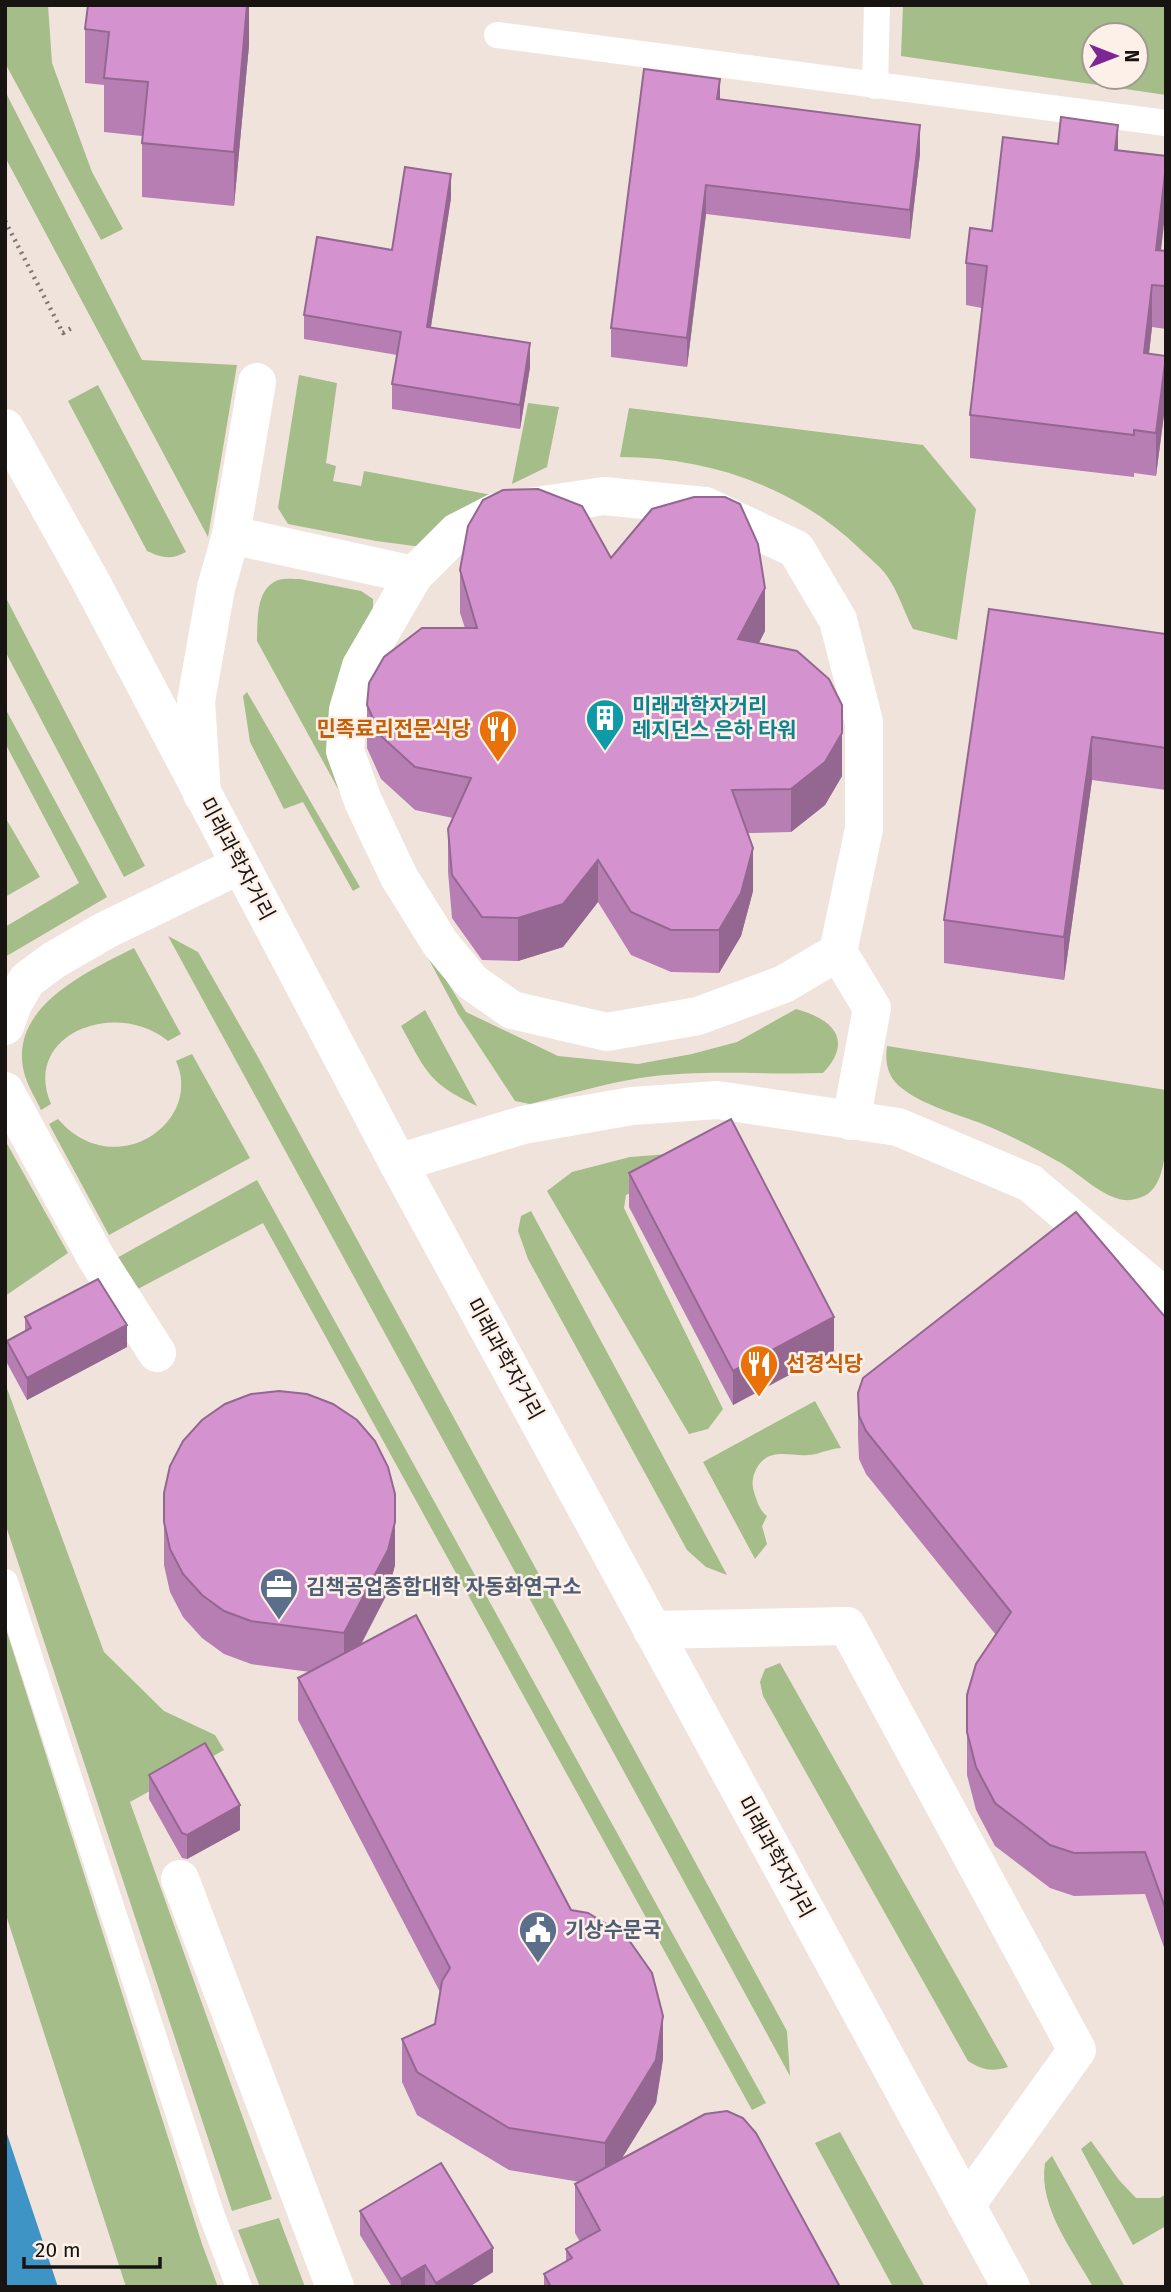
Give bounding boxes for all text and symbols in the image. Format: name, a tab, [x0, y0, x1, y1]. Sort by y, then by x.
north arrow	[1080, 21, 1150, 91]
text: N	[1120, 50, 1143, 62]
place label: 미래과학자거리 레지던스 은하 타워	[632, 693, 797, 743]
building icon: 미래과학자거리 레지던스 은하 타워	[584, 697, 626, 752]
restaurant icon: 민족료리전문식당	[477, 708, 519, 763]
place label: 민족료리전문식당	[316, 716, 471, 742]
street label: 미래과학자거리	[194, 793, 280, 925]
street label: 미래과학자거리	[461, 1294, 549, 1424]
restaurant icon: 선경식당	[738, 1343, 780, 1398]
place label: 선경식당	[786, 1351, 863, 1377]
office icon: 김책공업종합대학 자동화연구소	[258, 1566, 300, 1621]
place label: 김책공업종합대학 자동화연구소	[306, 1574, 581, 1600]
street label: 미래과학자거리	[732, 1792, 820, 1922]
public building icon: 기상수문국	[517, 1909, 559, 1964]
place label: 기상수문국	[565, 1917, 662, 1943]
scale bar	[24, 2226, 161, 2270]
text: 20 m	[35, 2237, 81, 2263]

